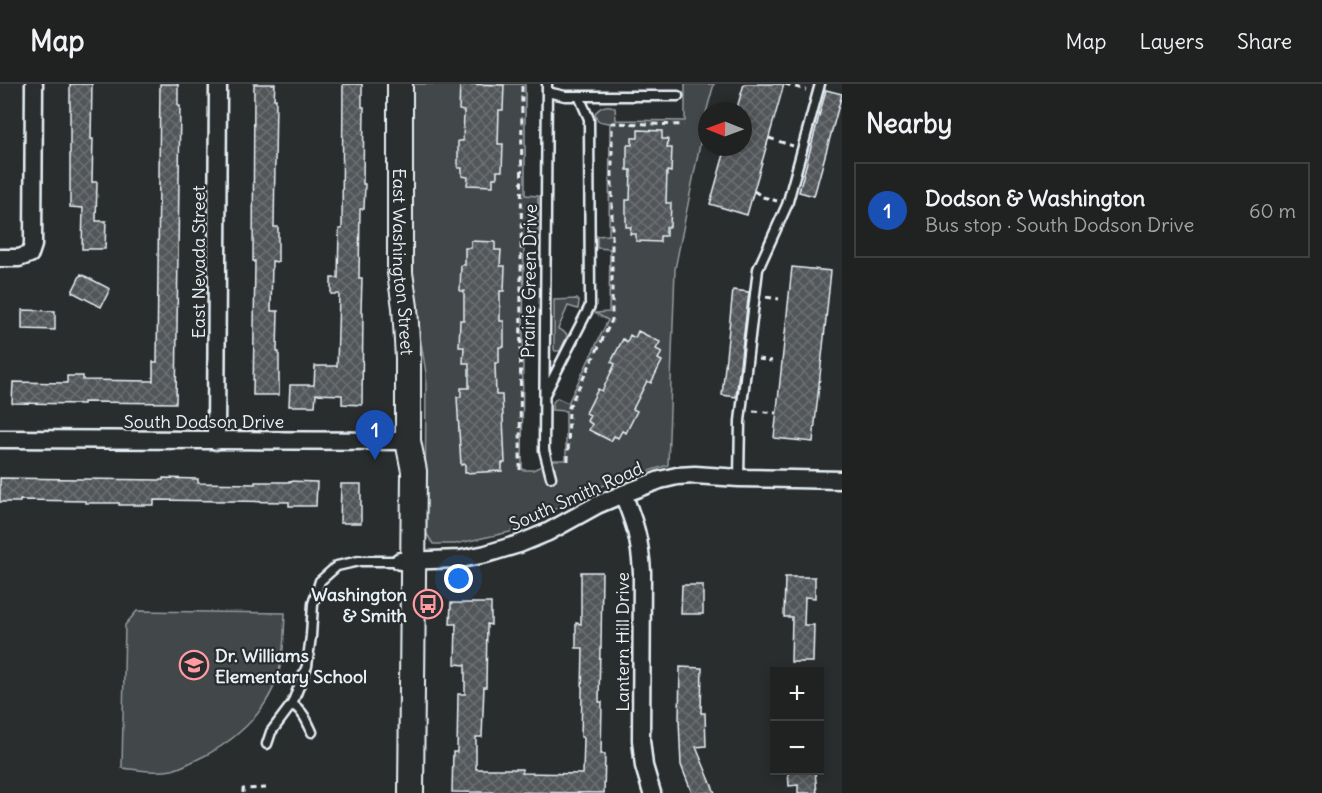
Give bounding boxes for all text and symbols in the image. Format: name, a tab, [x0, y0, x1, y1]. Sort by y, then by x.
text: Map	[30, 23, 84, 59]
text: Map	[1066, 28, 1106, 55]
text: Layers	[1139, 28, 1204, 55]
text: Share	[1237, 28, 1292, 55]
north arrow	[698, 102, 752, 156]
text: Nearby	[866, 107, 952, 140]
street label: East Washington Street	[389, 168, 419, 356]
text: Dodson & Washington	[925, 184, 1145, 212]
street label: East Nevada Street	[187, 185, 210, 339]
text: 1	[884, 198, 891, 223]
text: 60 m	[1249, 198, 1296, 223]
street label: Prairie Green Drive	[516, 204, 542, 358]
text: Bus stop · South Dodson Drive	[925, 212, 1194, 237]
street label: South Dodson Drive	[124, 410, 284, 433]
pin: 1	[356, 410, 394, 460]
street label: South Smith Road	[505, 456, 647, 536]
your location	[444, 564, 473, 593]
street label: Lantern Hill Drive	[611, 572, 634, 712]
place label: Washington & Smith	[311, 583, 408, 627]
bus stop icon: Washington & Smith	[412, 588, 444, 620]
place label: Dr. Williams Elementary School	[215, 644, 367, 688]
school or university icon: Dr. Williams Elementary School	[178, 649, 210, 681]
map controls	[770, 667, 824, 775]
button: +	[770, 667, 824, 721]
button: −	[770, 721, 824, 775]

